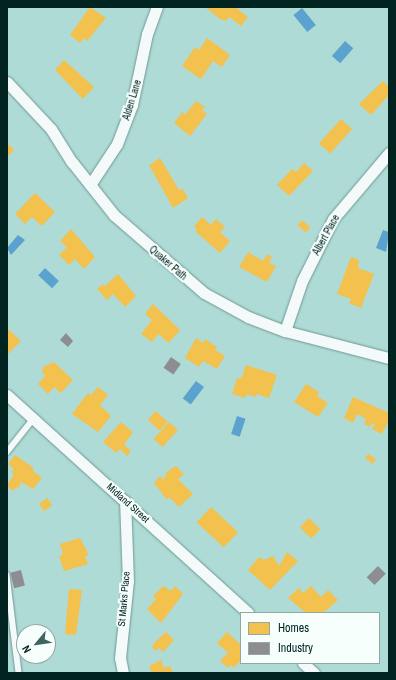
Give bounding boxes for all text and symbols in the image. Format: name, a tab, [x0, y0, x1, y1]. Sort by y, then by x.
street label: Alden Lane	[120, 78, 144, 122]
street label: Albert Place	[310, 213, 342, 257]
street label: Quaker Path	[147, 243, 189, 283]
street label: Midland Street	[104, 481, 152, 525]
street label: St Marks Place	[116, 571, 132, 627]
legend	[240, 612, 380, 664]
text: Homes	[278, 620, 309, 636]
north arrow	[16, 624, 56, 664]
text: Industry	[278, 640, 313, 656]
text: N	[19, 643, 34, 656]

